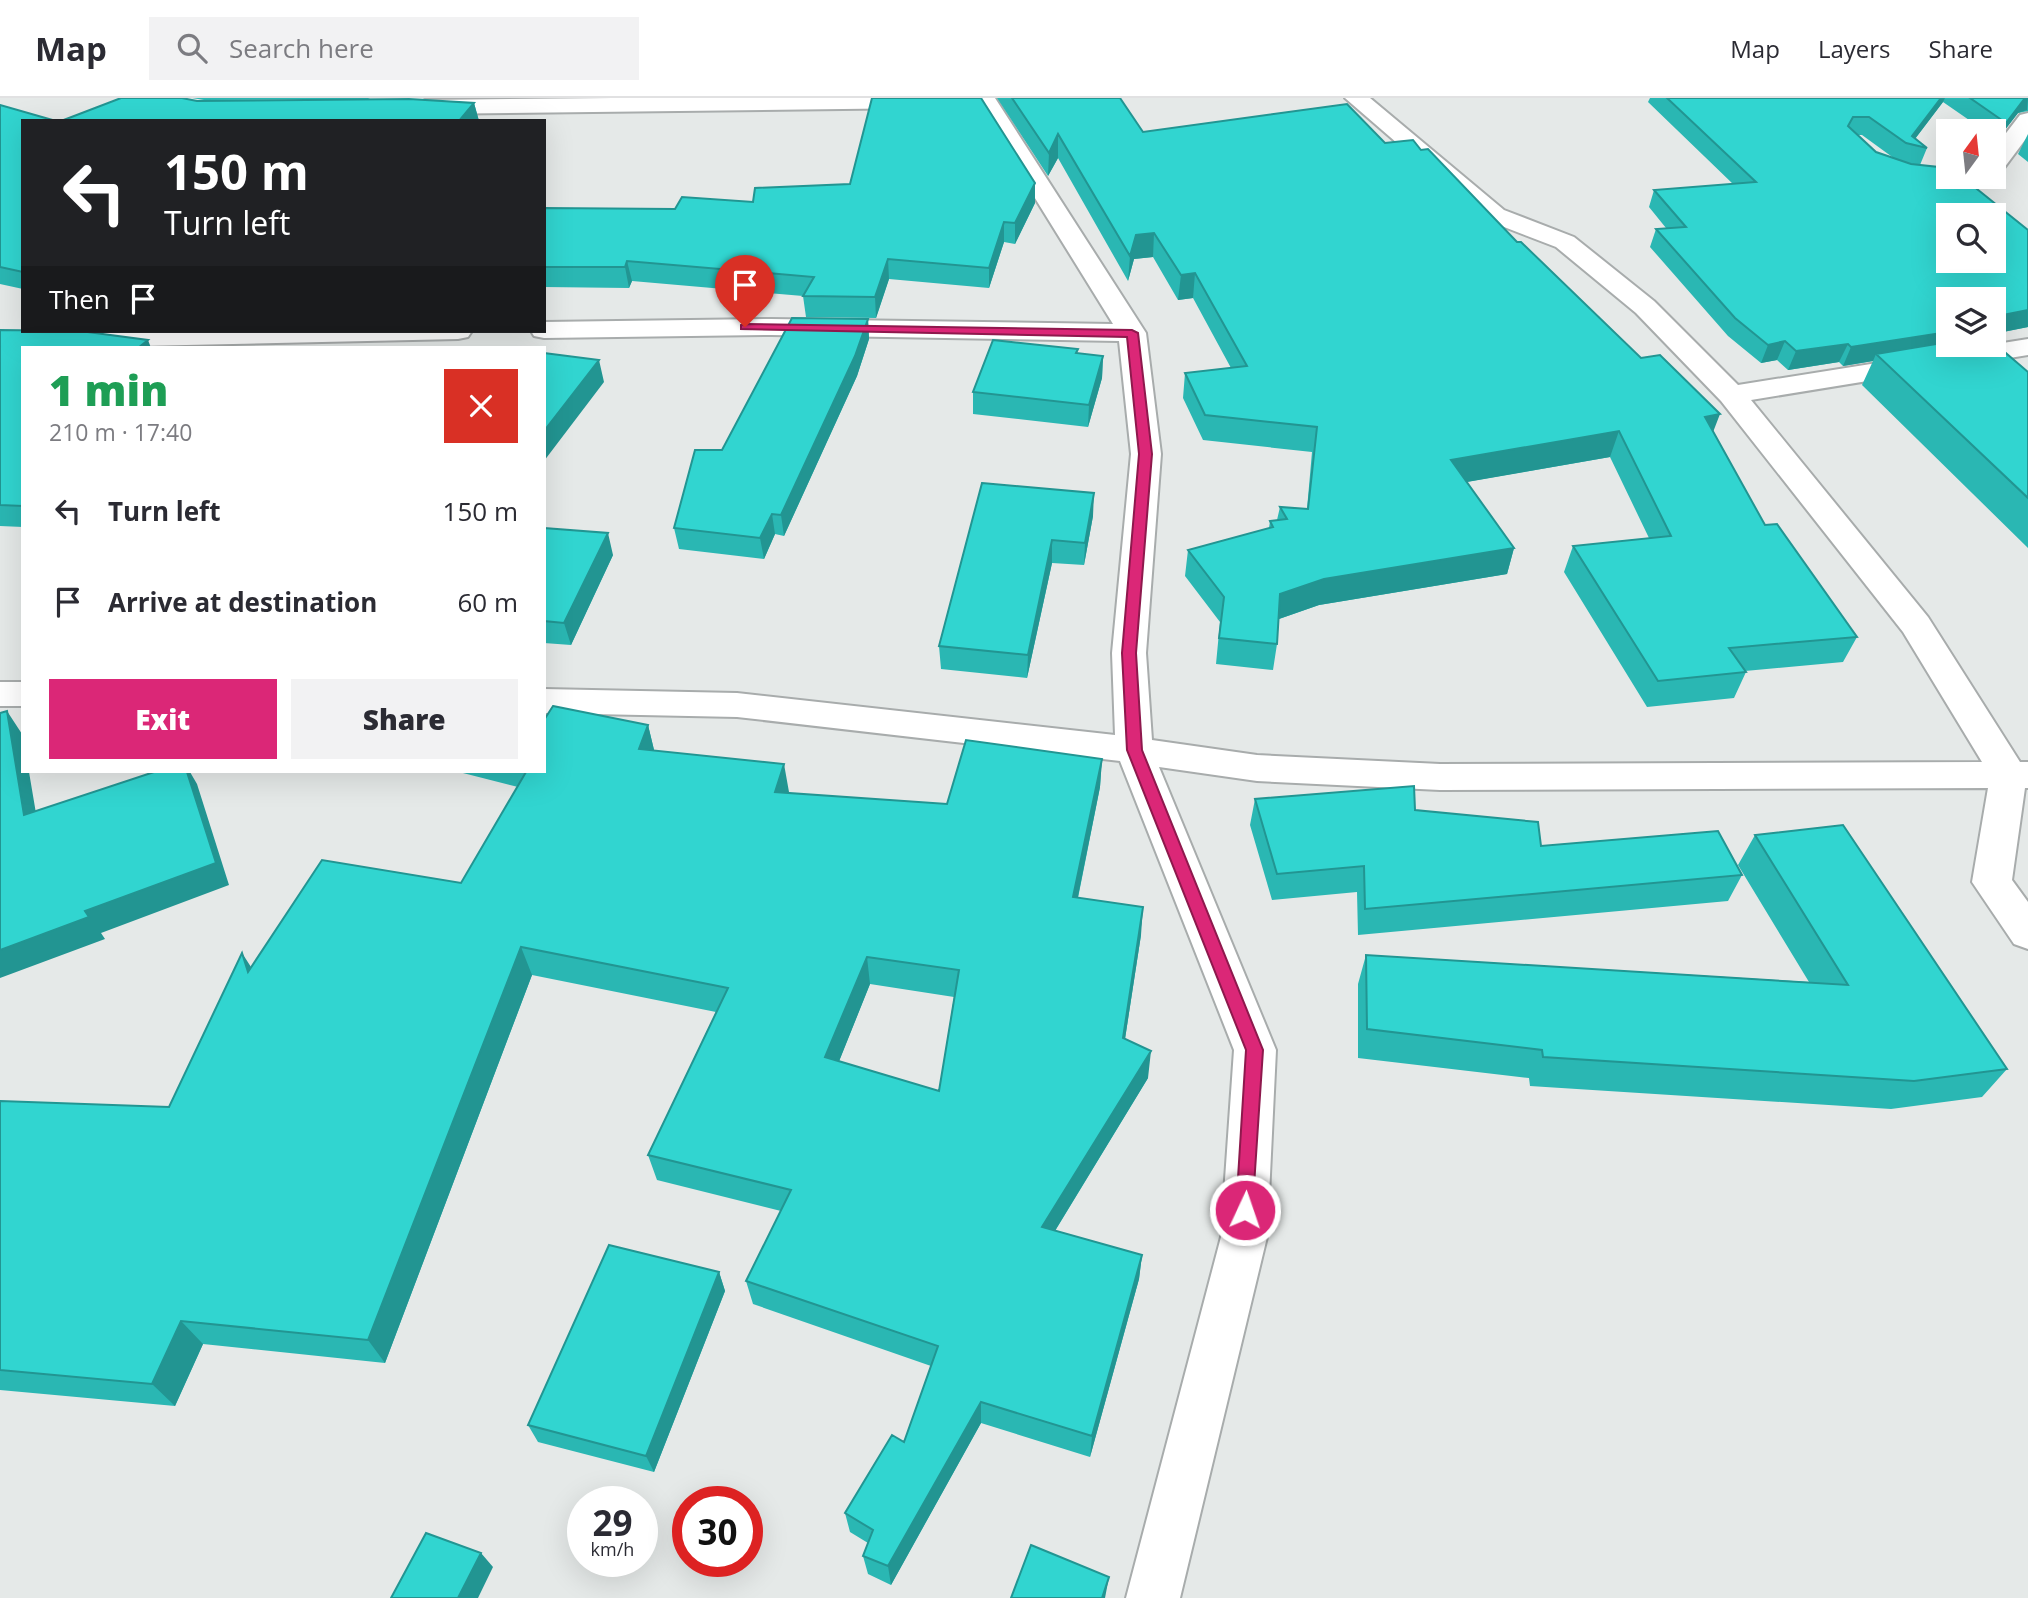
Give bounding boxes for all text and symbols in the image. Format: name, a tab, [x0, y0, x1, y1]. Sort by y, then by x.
search box	[149, 17, 639, 80]
text: Map	[35, 26, 107, 71]
icon: search	[173, 29, 211, 67]
text: Search here	[229, 30, 374, 66]
text: Map	[1730, 32, 1780, 65]
text: Layers	[1818, 32, 1891, 65]
text: Share	[1929, 32, 1993, 65]
north arrow	[1936, 119, 2006, 189]
map controls	[1936, 119, 2006, 357]
text: 150 m	[164, 138, 309, 204]
icon: left	[49, 147, 140, 238]
text: Turn left	[164, 201, 290, 244]
button: search	[1936, 203, 2006, 273]
pin	[715, 255, 775, 327]
icon: arrive	[726, 266, 764, 304]
icon: arrive	[124, 280, 162, 318]
text: Then	[49, 281, 110, 317]
button: layers	[1936, 287, 2006, 357]
text: 1 min	[49, 361, 168, 418]
button: close	[444, 369, 518, 443]
text: 210 m · 17:40	[49, 416, 192, 448]
icon: left	[49, 492, 87, 530]
text: Turn left	[108, 493, 220, 529]
text: 150 m	[443, 493, 518, 529]
icon: arrive	[49, 583, 87, 621]
text: Arrive at destination	[108, 584, 377, 620]
text: 60 m	[457, 584, 518, 620]
button: Exit	[49, 679, 277, 759]
button: Share	[291, 679, 518, 759]
position arrow	[1208, 1173, 1282, 1247]
speed limit sign: 30	[672, 1486, 763, 1577]
text: 29	[592, 1499, 633, 1546]
text: km/h	[591, 1537, 634, 1561]

